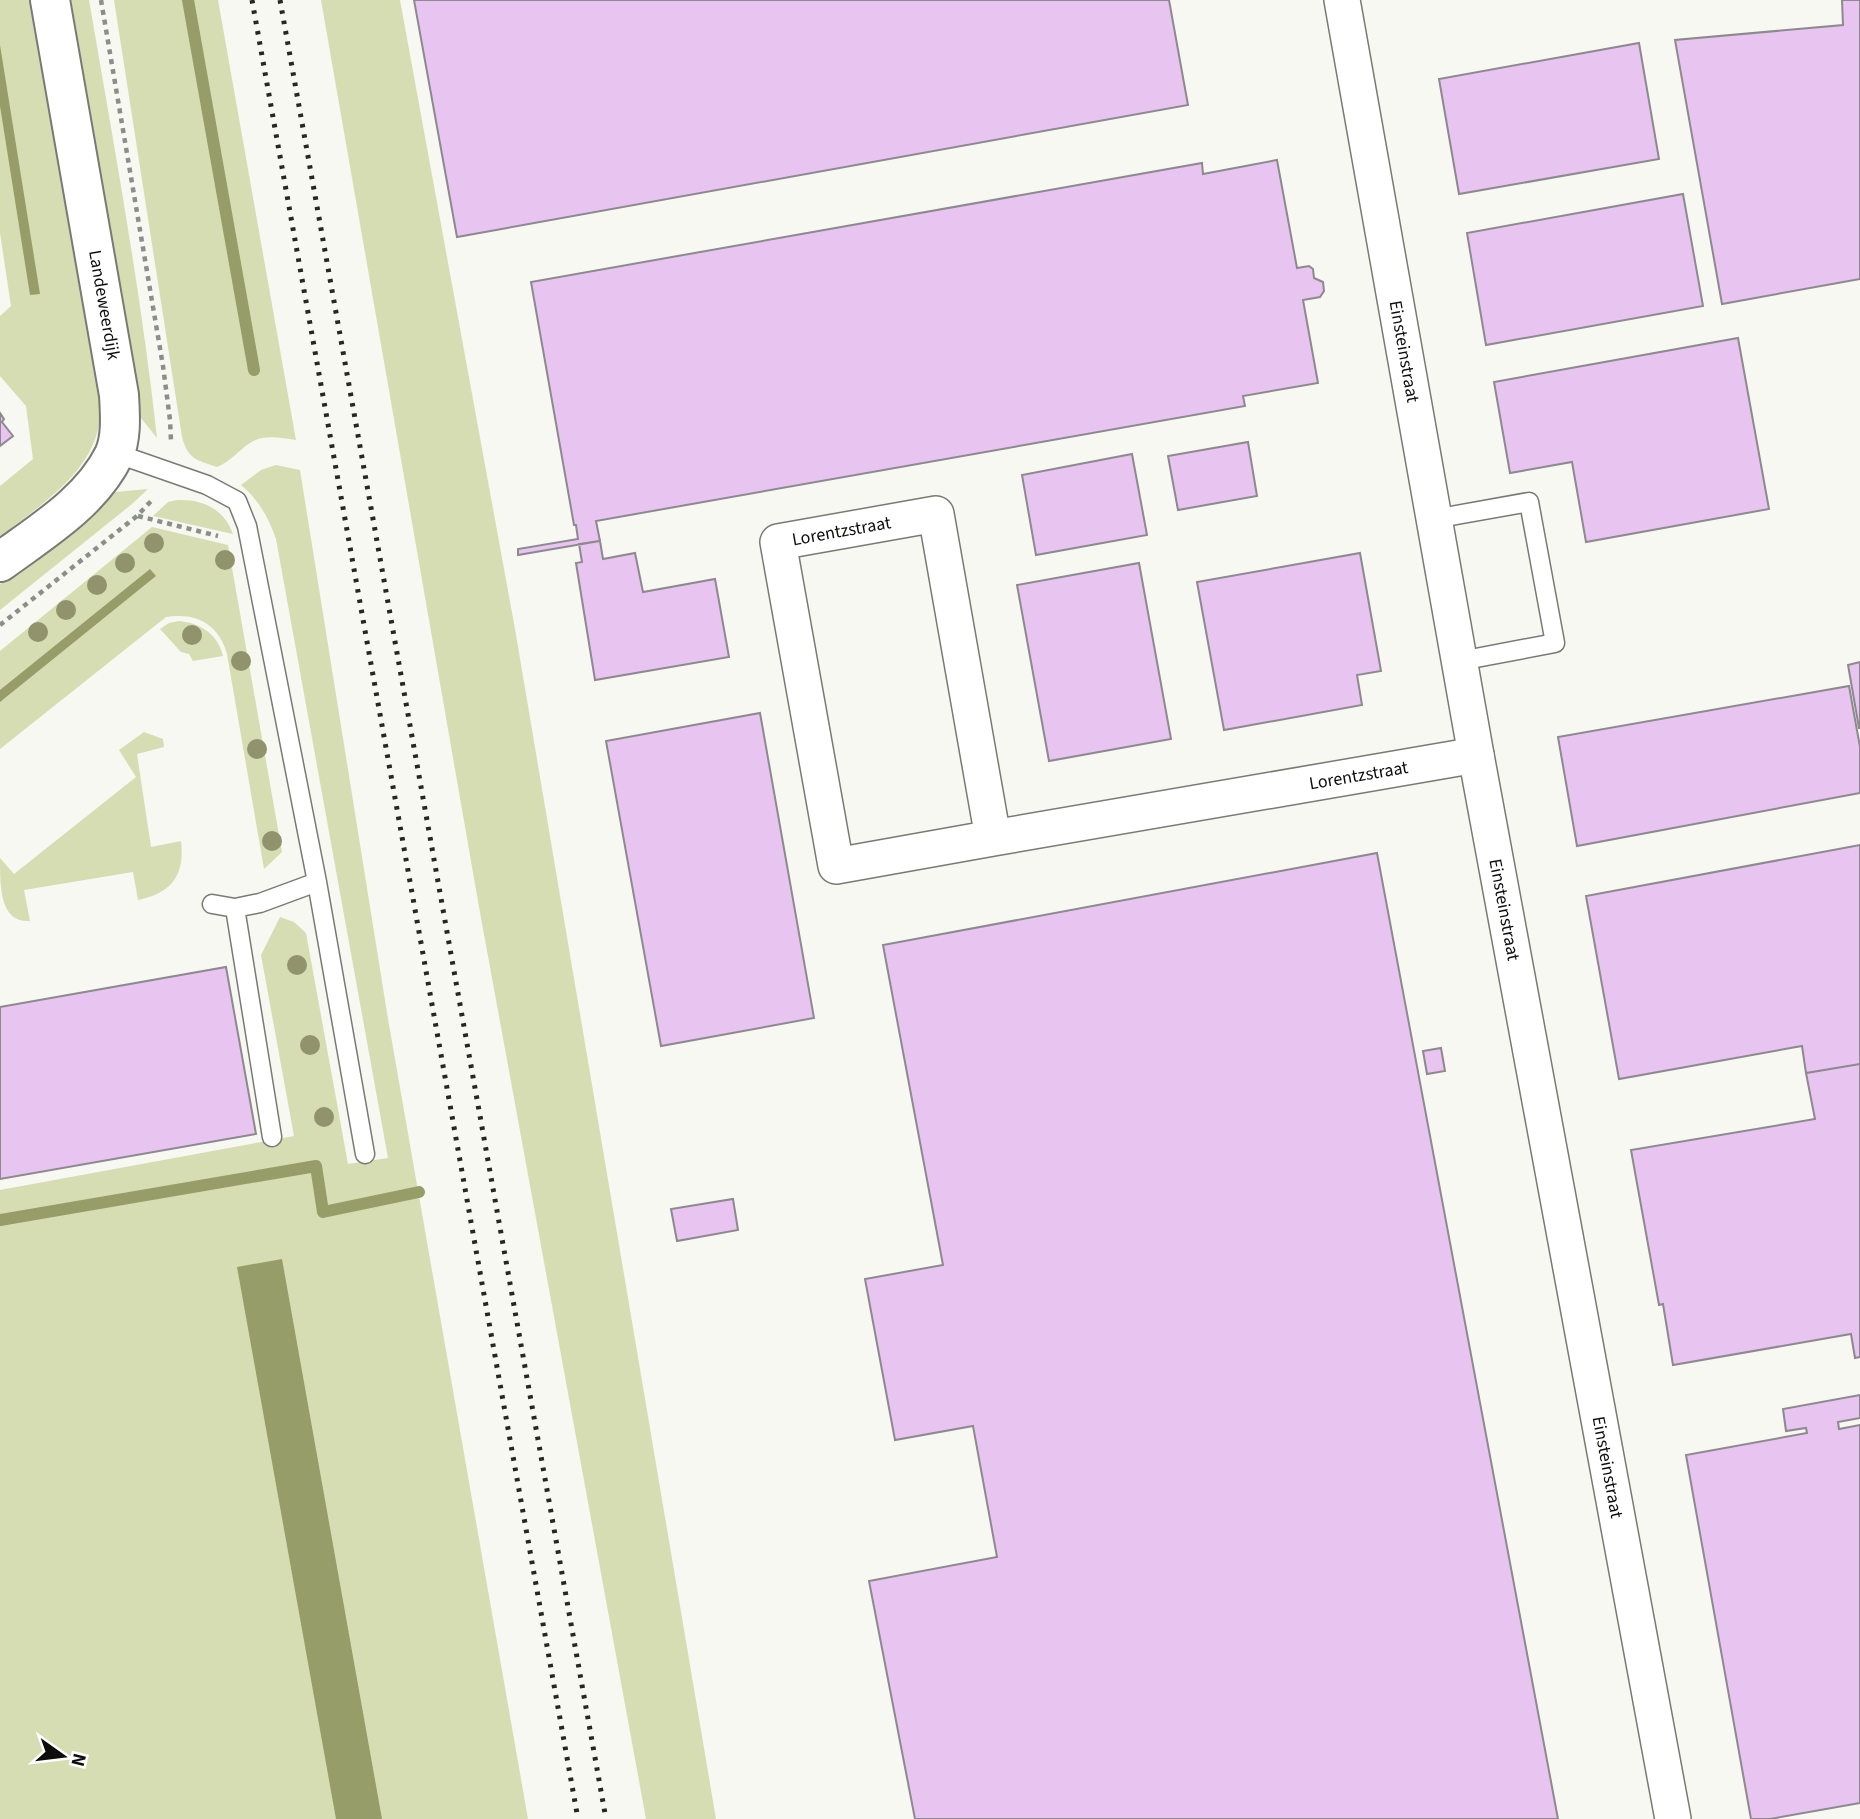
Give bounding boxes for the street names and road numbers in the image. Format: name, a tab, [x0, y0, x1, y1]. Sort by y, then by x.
street label: Landeweerdijk	[82, 248, 126, 362]
street label: Einsteinstraat	[1383, 299, 1426, 404]
street label: Lorentzstraat	[790, 510, 893, 552]
street label: Lorentzstraat	[1307, 754, 1410, 796]
street label: Einsteinstraat	[1483, 857, 1526, 963]
street label: Einsteinstraat	[1586, 1414, 1630, 1520]

